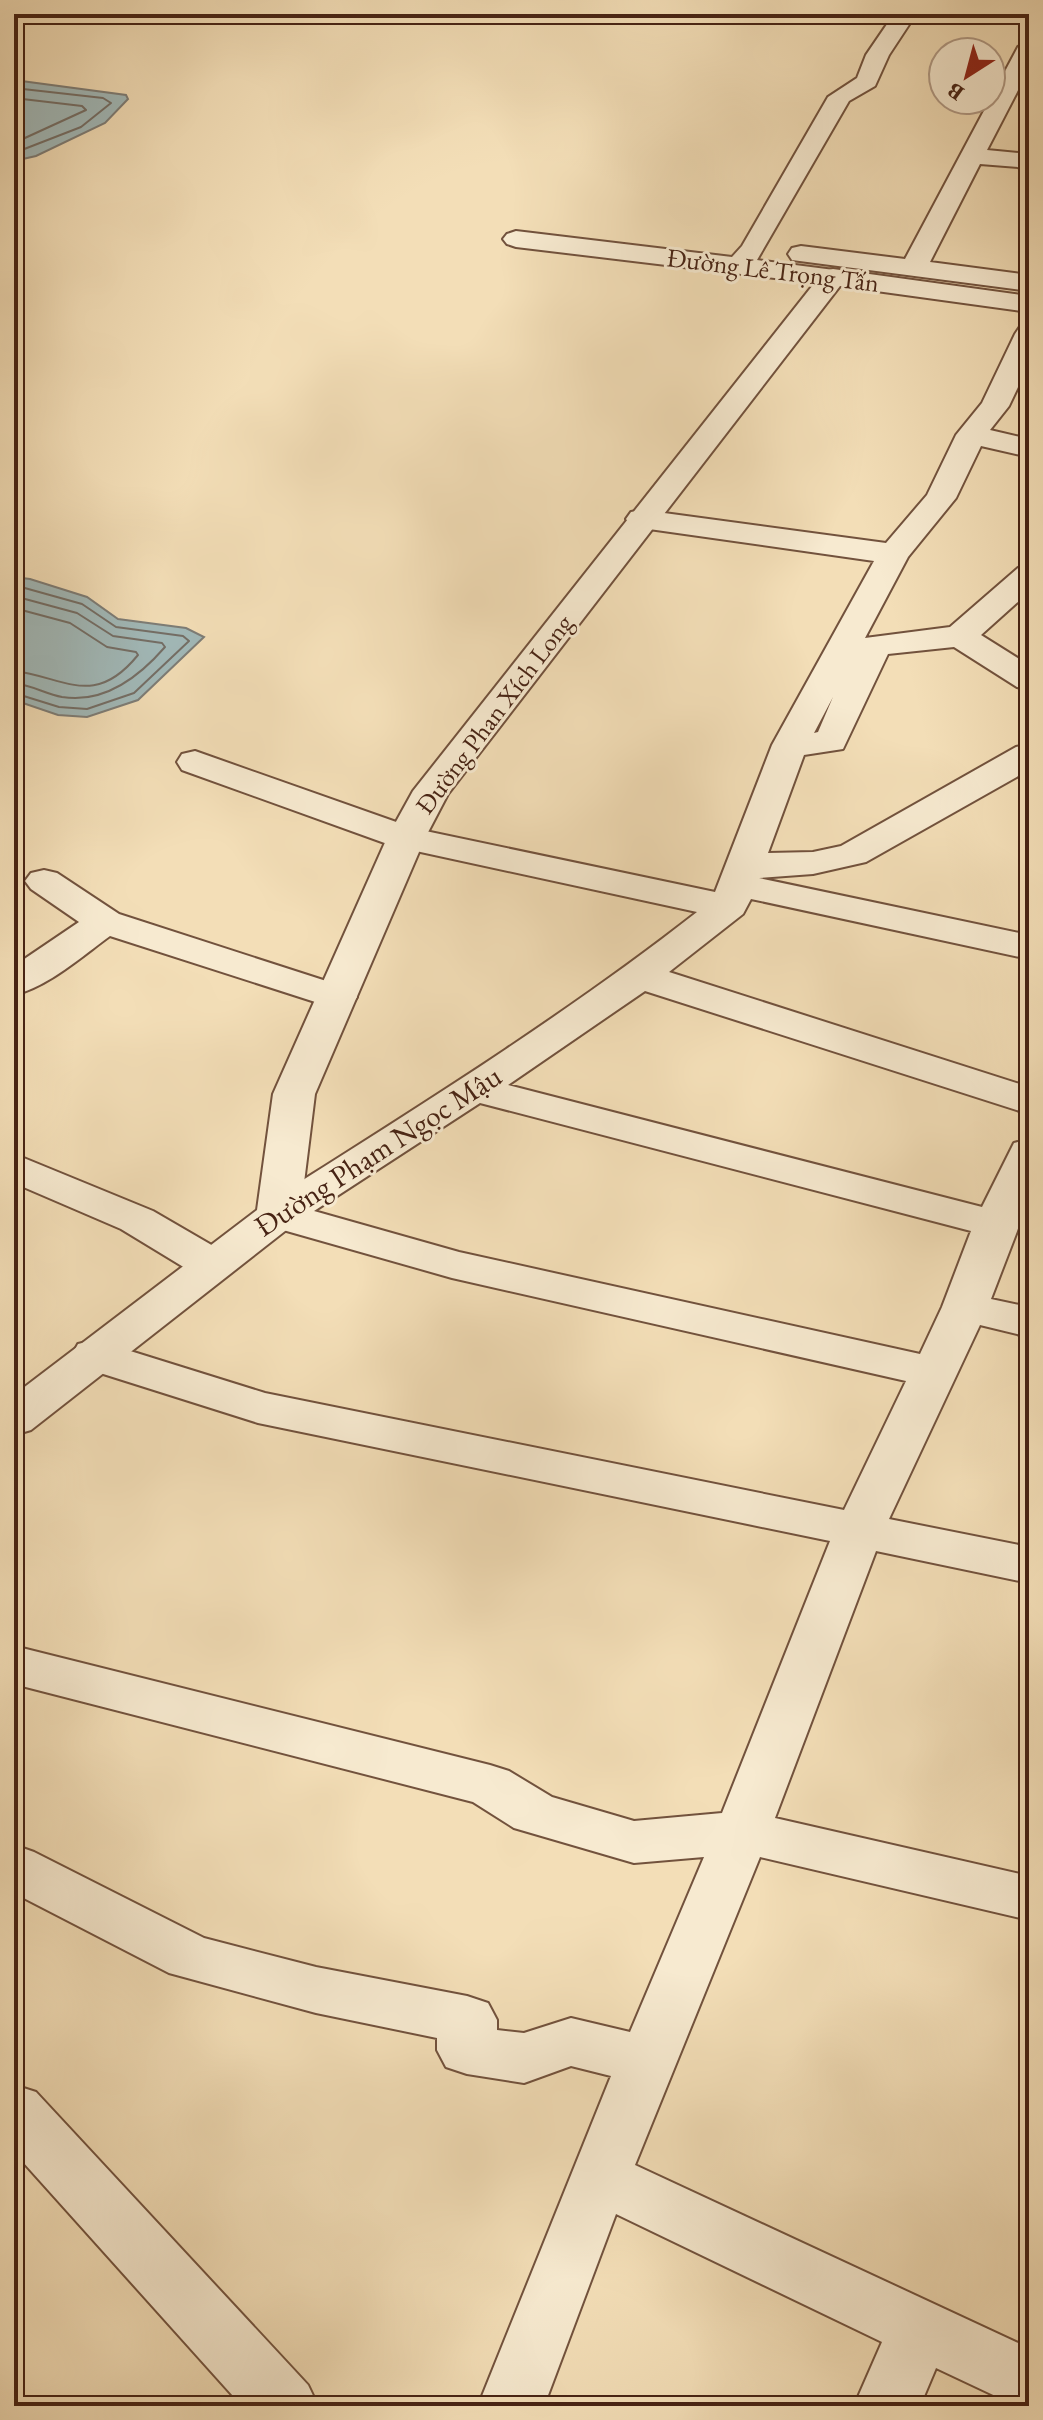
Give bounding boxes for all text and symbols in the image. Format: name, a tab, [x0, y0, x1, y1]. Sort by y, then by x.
north arrow	[927, 36, 1007, 116]
text: B	[941, 76, 970, 108]
street label: Đường Lê Trọng Tấn	[665, 240, 881, 300]
street label: Đường Phan Xích Long	[408, 607, 581, 821]
street label: Đường Phạm Ngọc Mậu	[247, 1056, 509, 1245]

